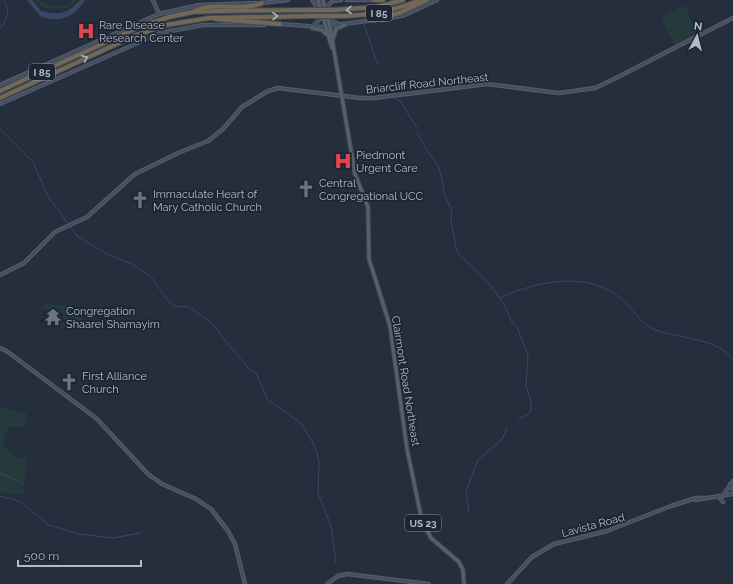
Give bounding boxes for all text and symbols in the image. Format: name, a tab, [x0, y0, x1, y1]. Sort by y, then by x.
one-way arrow	[346, 5, 352, 14]
road number: I 85	[366, 5, 392, 21]
one-way arrow	[272, 12, 278, 20]
north arrow	[677, 16, 717, 56]
place label: Rare Disease Research Center	[99, 19, 184, 45]
text: N	[693, 20, 703, 34]
hospital icon: Rare Disease Research Center	[76, 21, 96, 41]
one-way arrow	[80, 55, 88, 63]
road number: I 85	[29, 64, 55, 80]
street label: Briarcliff Road Northeast	[365, 71, 489, 96]
place label: Piedmont Urgent Care	[356, 149, 418, 175]
hospital icon: Piedmont Urgent Care	[333, 151, 353, 171]
place label: Central Congregational UCC	[319, 177, 423, 203]
church icon: Central Congregational UCC	[296, 179, 316, 199]
place label: Immaculate Heart of Mary Catholic Church	[153, 188, 262, 214]
church icon: Immaculate Heart of Mary Catholic Church	[130, 190, 150, 210]
place label: Congregation Shaarei Shamayim	[66, 305, 160, 331]
temple icon: Congregation Shaarei Shamayim	[43, 307, 63, 327]
street label: Clairmont Road Northeast	[389, 315, 422, 448]
place label: First Alliance Church	[82, 370, 147, 396]
church icon: First Alliance Church	[59, 372, 79, 392]
street label: Lavista Road	[560, 511, 626, 540]
road number: US 23	[405, 515, 441, 531]
scale bar	[18, 542, 141, 568]
text: 500 m	[24, 549, 59, 563]

